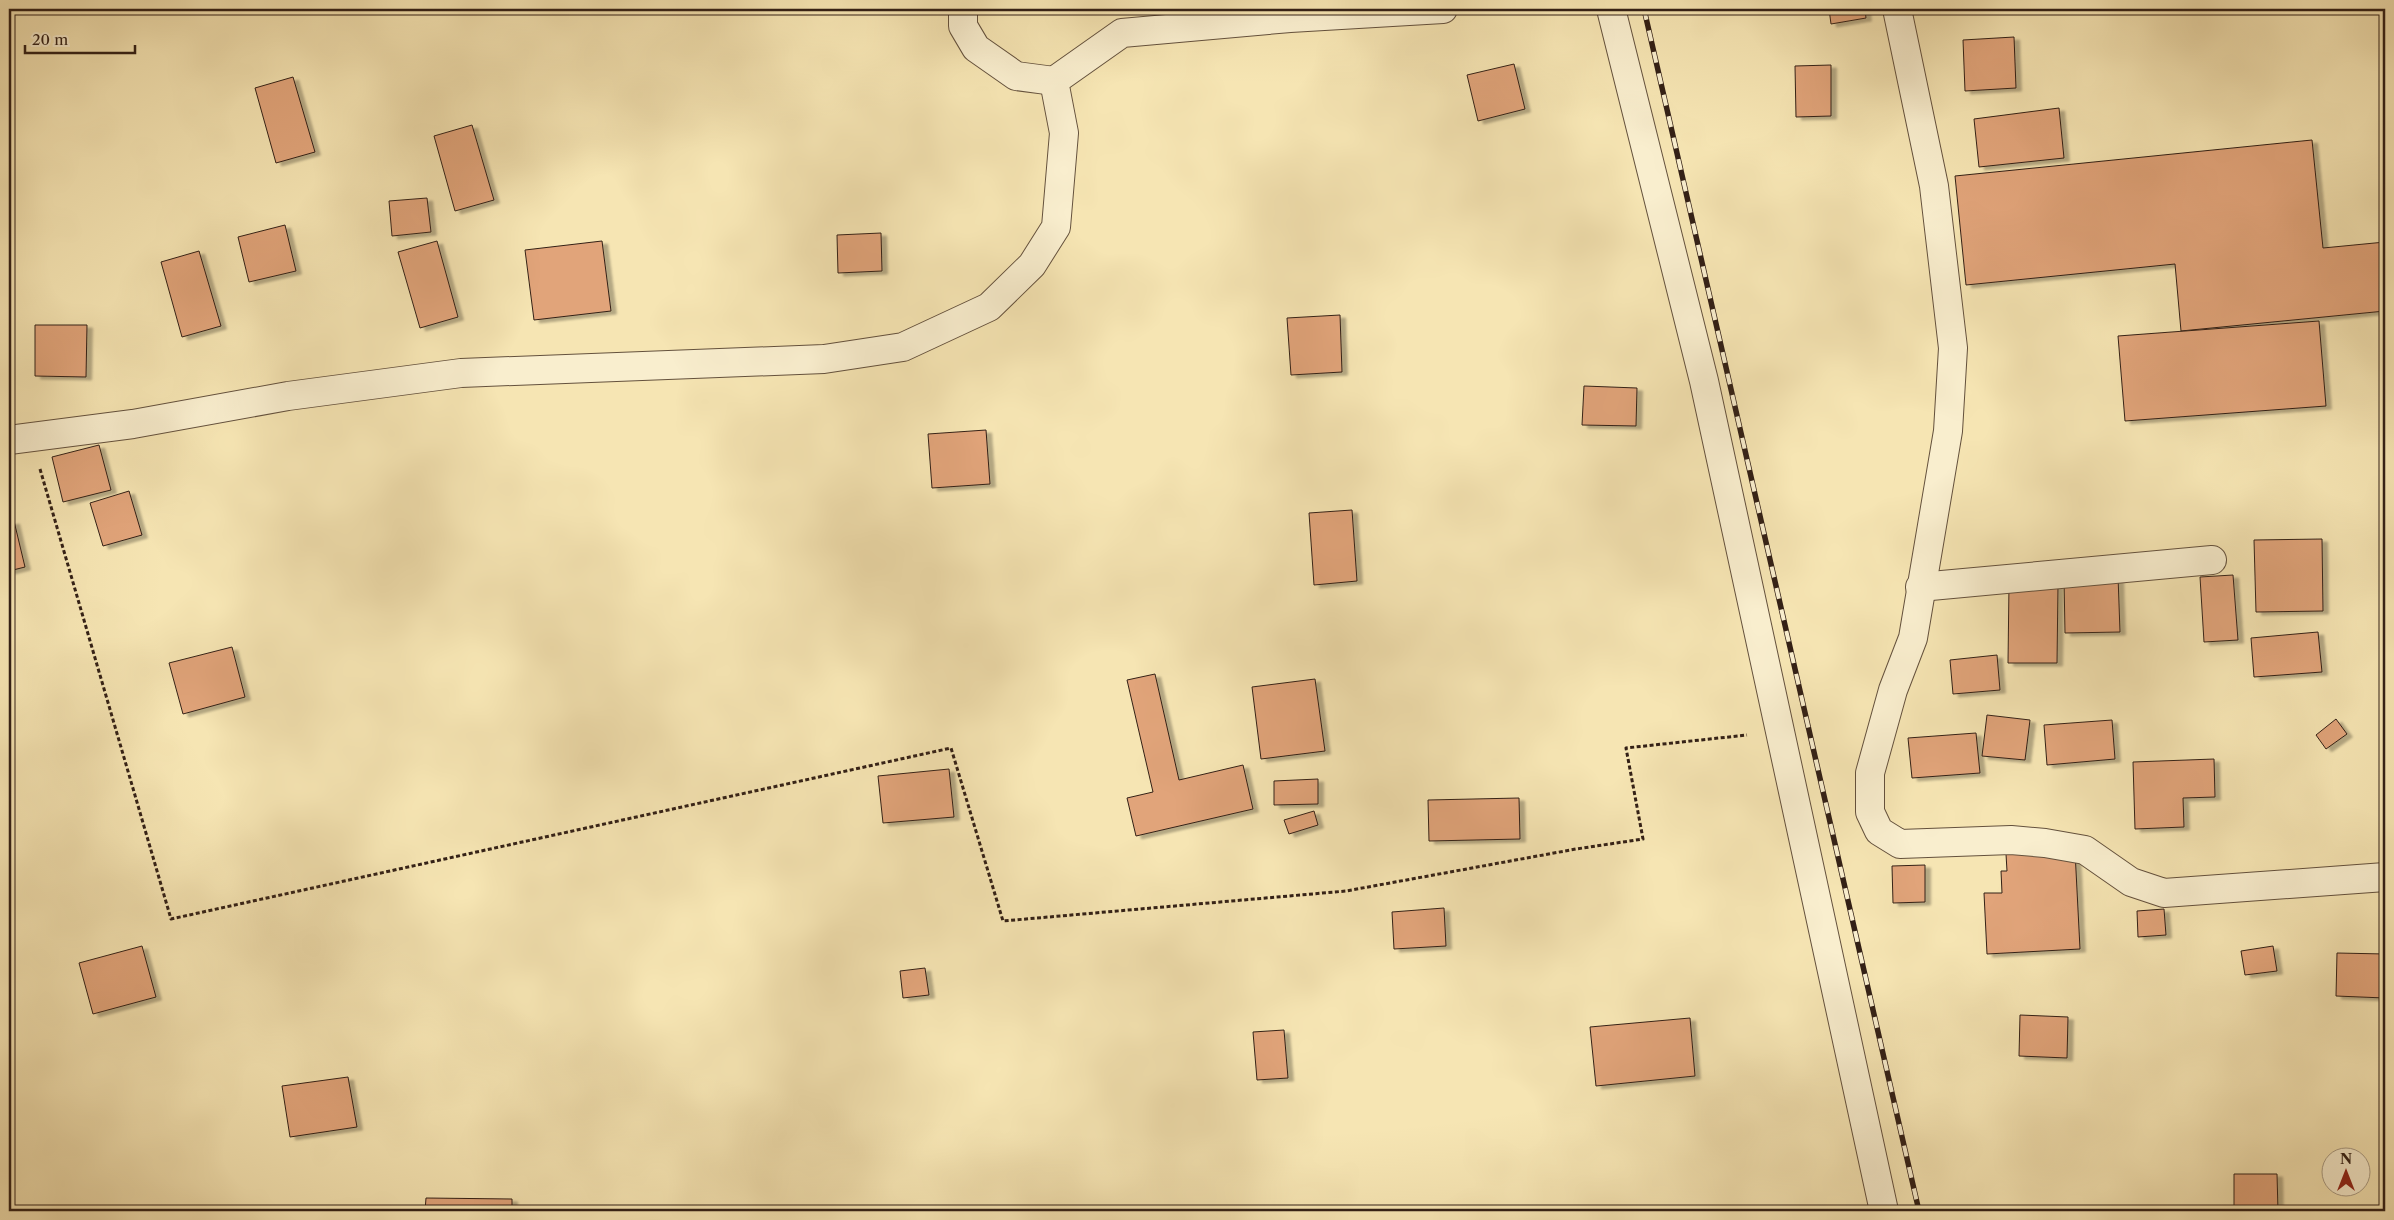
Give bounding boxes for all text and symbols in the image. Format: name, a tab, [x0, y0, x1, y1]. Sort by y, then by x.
scale bar	[25, 22, 135, 54]
text: 20 m	[32, 30, 68, 49]
north arrow	[2322, 1148, 2372, 1198]
text: N	[2340, 1150, 2352, 1168]

